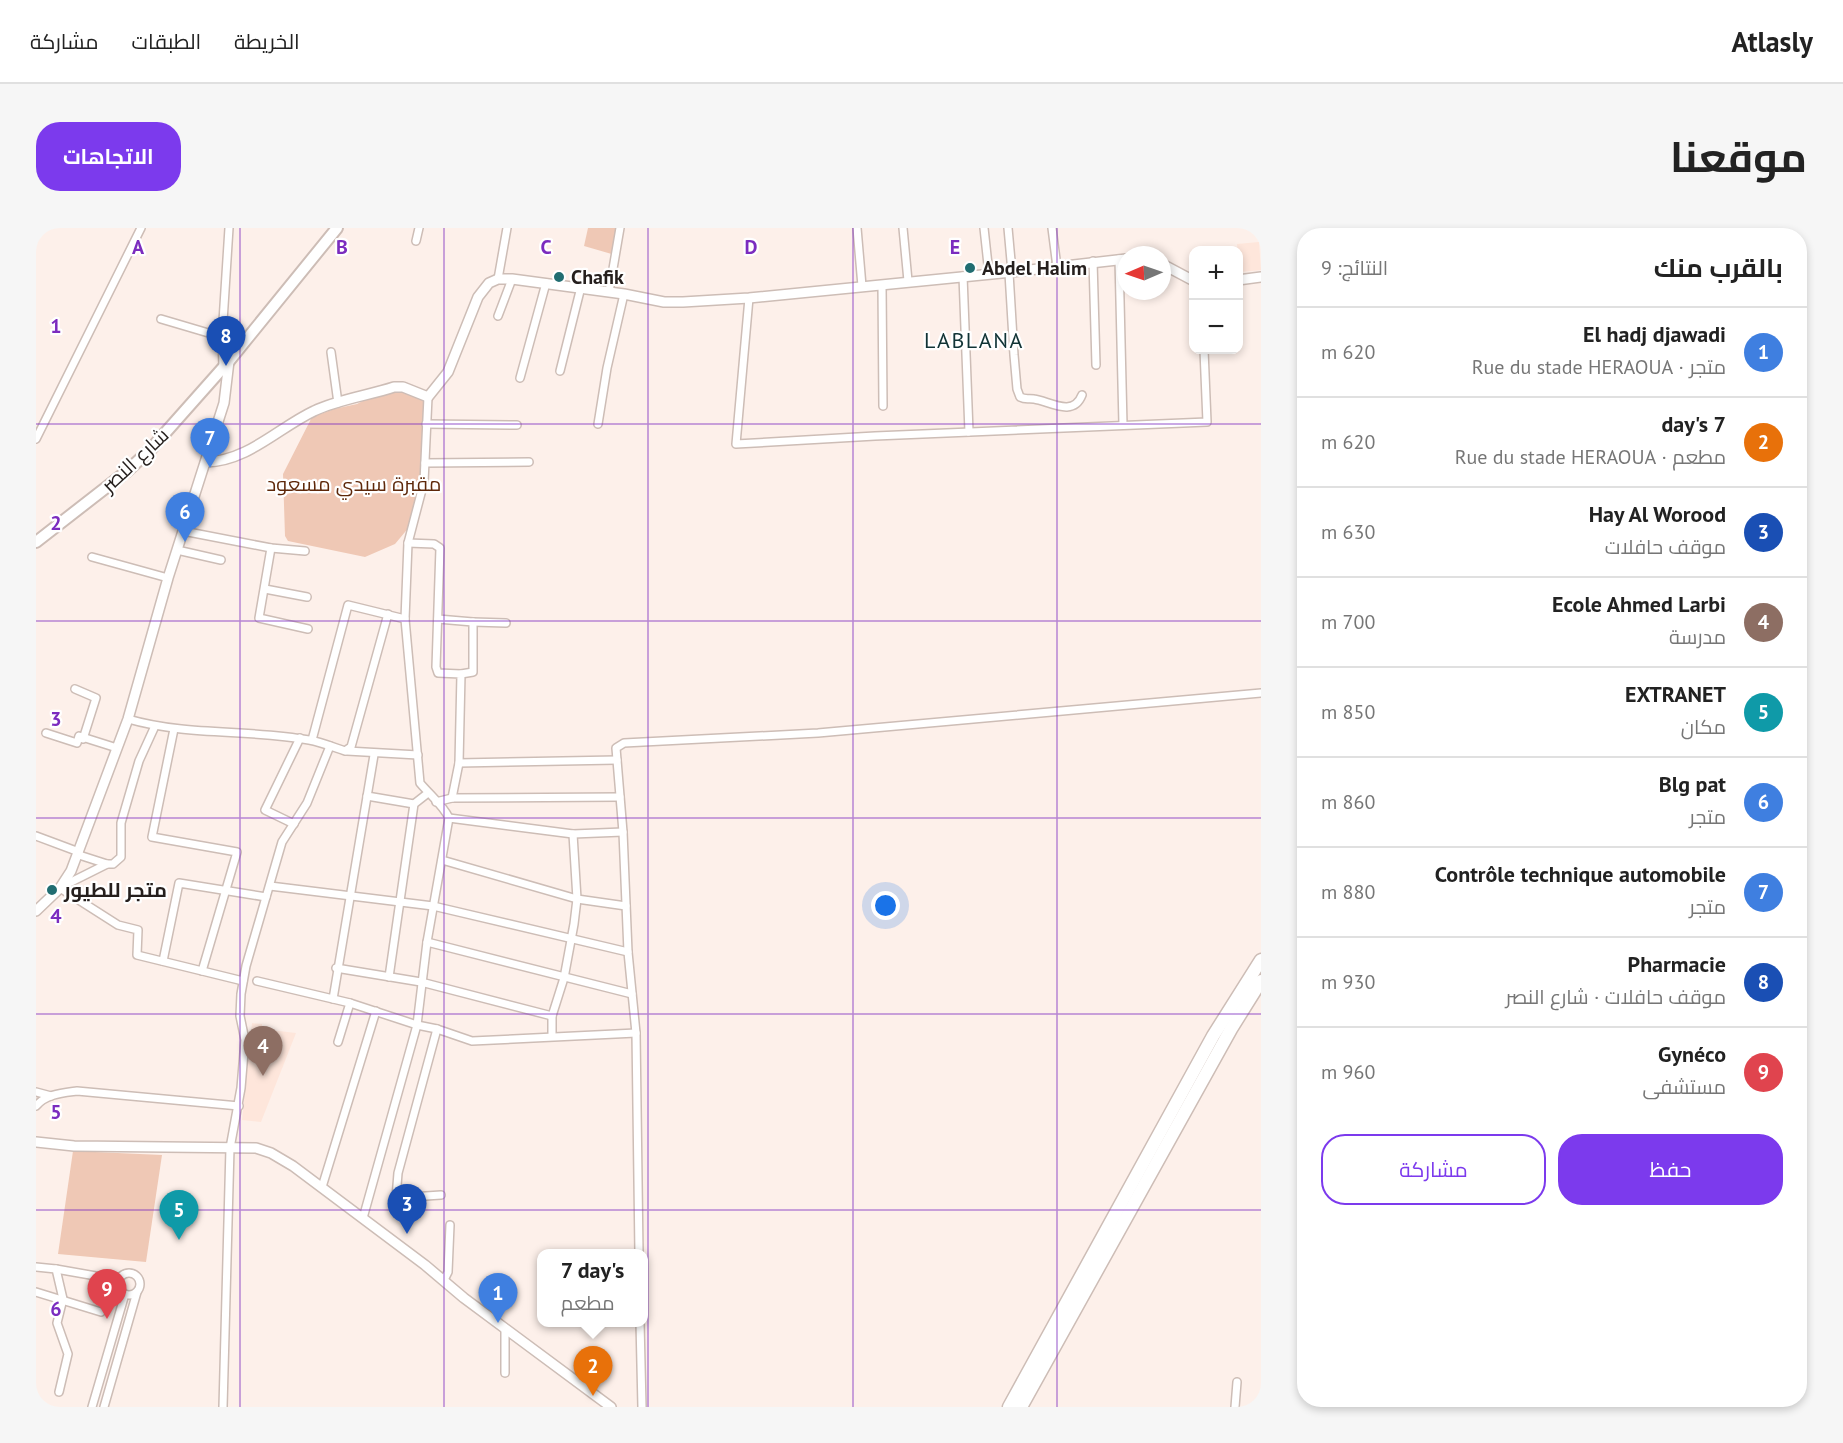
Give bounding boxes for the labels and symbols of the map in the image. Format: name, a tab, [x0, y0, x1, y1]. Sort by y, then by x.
text: A	[132, 234, 145, 260]
text: B	[336, 234, 348, 260]
text: C	[540, 234, 552, 260]
text: D	[745, 234, 758, 260]
text: E	[950, 234, 960, 260]
north arrow	[1117, 246, 1171, 300]
place label: Abdel Halim	[982, 255, 1087, 281]
marker: Abdel Halim	[963, 261, 977, 275]
place label: Chafik	[571, 264, 624, 290]
marker: Chafik	[552, 270, 566, 284]
text: 1	[50, 313, 62, 339]
pin: 8	[206, 316, 246, 366]
district label: LABLANA	[924, 326, 1024, 354]
pin: 7	[190, 418, 230, 468]
street label: شارع النصر	[95, 422, 175, 499]
park label: مقبرة سيدي مسعود	[267, 471, 441, 500]
pin: 6	[166, 492, 204, 542]
text: 2	[50, 510, 62, 536]
text: 3	[50, 706, 62, 732]
place label: متجر للطيور	[63, 877, 167, 903]
marker: متجر للطيور	[45, 883, 59, 897]
your location	[871, 891, 900, 920]
text: 4	[50, 903, 62, 929]
pin: 4	[244, 1026, 282, 1076]
text: 5	[50, 1099, 62, 1125]
pin: 3	[388, 1184, 427, 1234]
pin: 5	[160, 1190, 198, 1240]
pin: 9	[88, 1270, 126, 1319]
pin: 1	[478, 1274, 518, 1323]
text: 6	[50, 1296, 62, 1322]
pin: 2	[574, 1346, 612, 1396]

